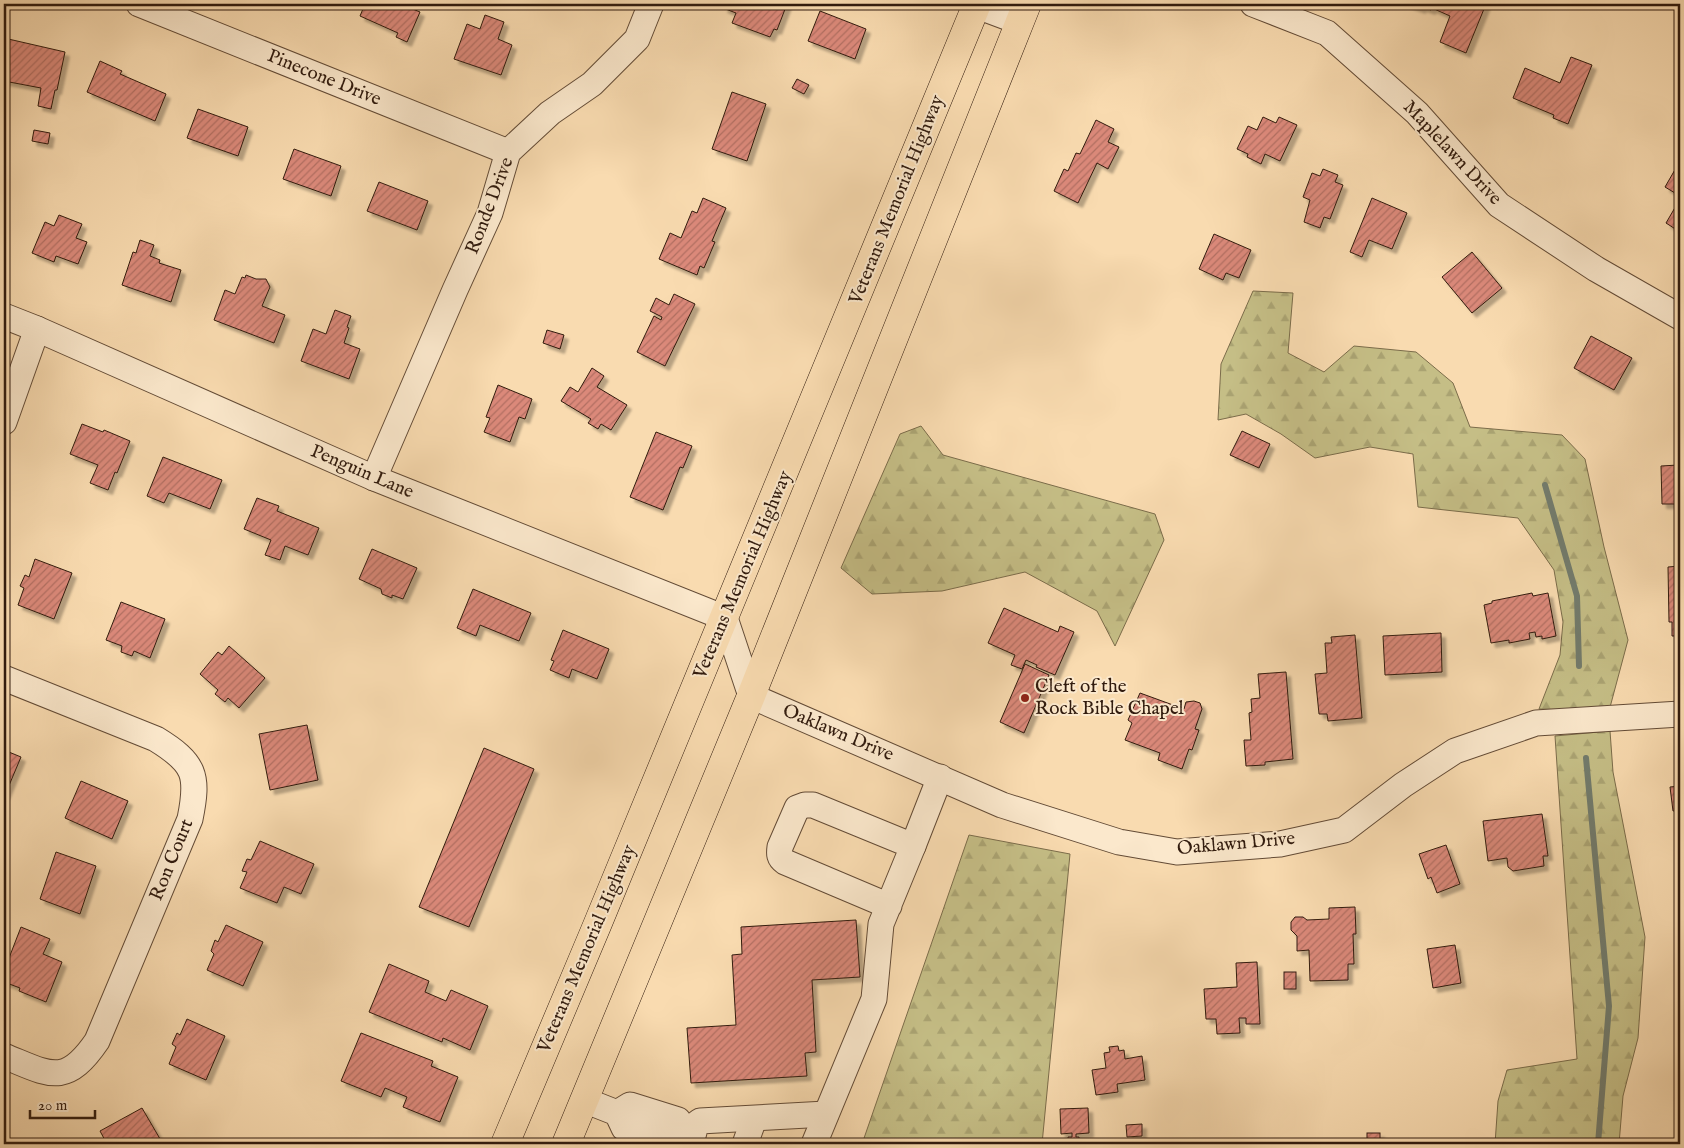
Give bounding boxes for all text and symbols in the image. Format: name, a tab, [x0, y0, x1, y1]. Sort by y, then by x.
street label: Pinecone Drive	[264, 44, 385, 112]
street label: Veterans Memorial Highway	[844, 91, 950, 309]
street label: Maplelawn Drive	[1397, 96, 1507, 210]
street label: Ronde Drive	[461, 154, 520, 258]
street label: Penguin Lane	[307, 440, 417, 505]
street label: Veterans Memorial Highway	[688, 467, 798, 684]
place label: Cleft of the Rock Bible Chapel	[1035, 675, 1185, 721]
marker: Cleft of the Rock Bible Chapel	[1019, 692, 1031, 704]
street label: Oaklawn Drive	[779, 699, 897, 767]
street label: Ron Court	[145, 815, 199, 904]
street label: Oaklawn Drive	[1176, 827, 1296, 861]
street label: Veterans Memorial Highway	[532, 841, 642, 1058]
scale bar	[30, 1088, 95, 1120]
text: 20 m	[38, 1096, 68, 1115]

